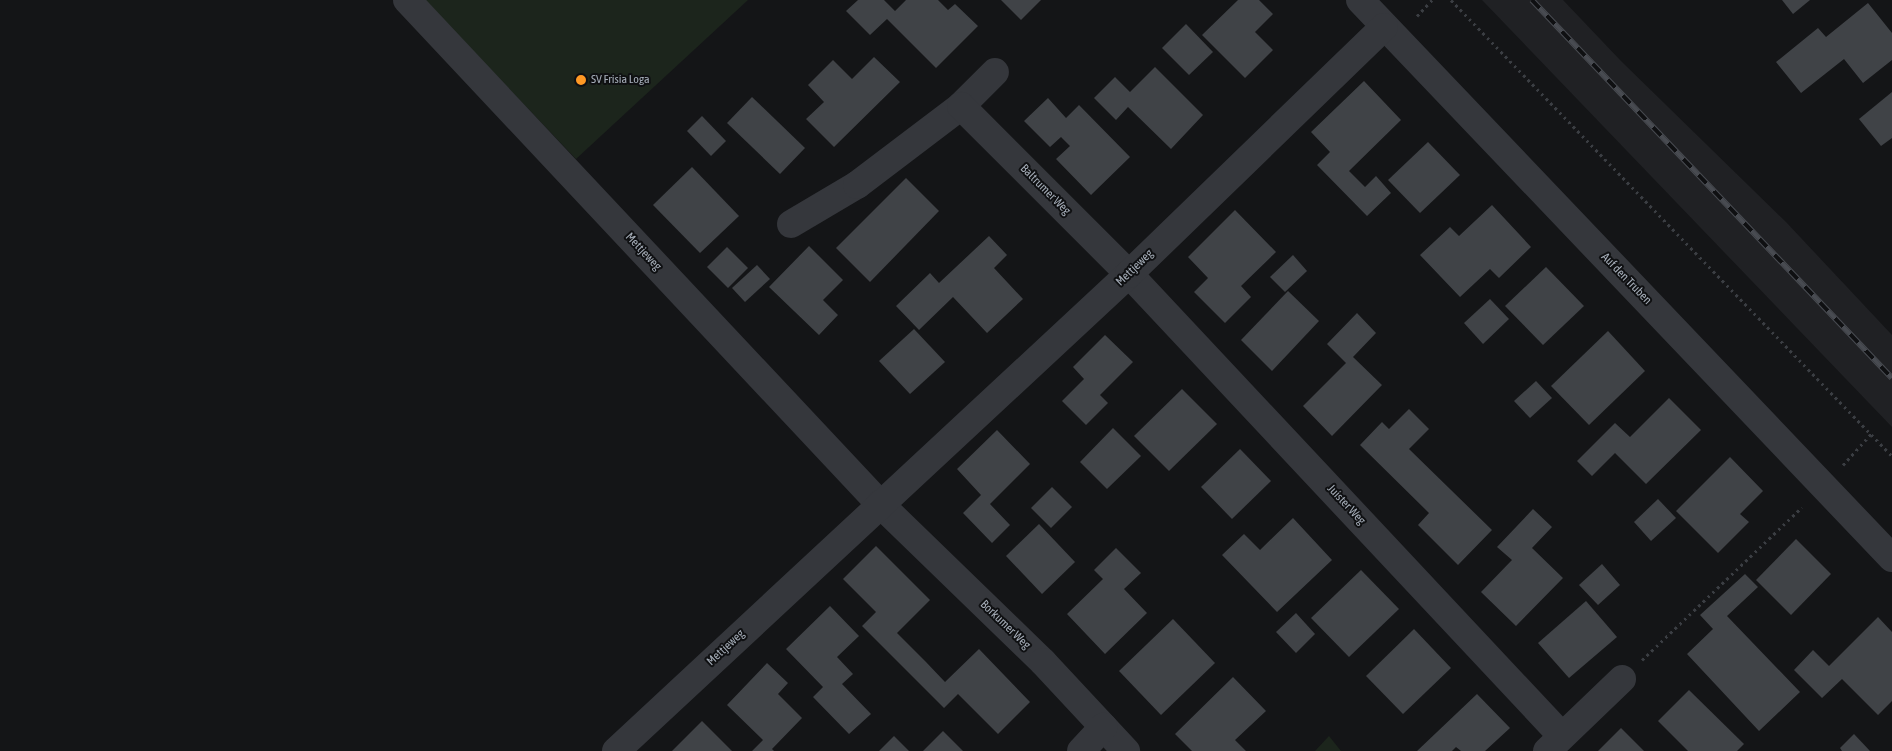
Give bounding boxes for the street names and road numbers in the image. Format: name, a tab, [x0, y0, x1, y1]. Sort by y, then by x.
street label: Baltrumer Weg	[1017, 162, 1073, 218]
street label: Mettjeweg	[622, 230, 664, 274]
street label: Mettjeweg	[1113, 247, 1157, 289]
street label: Auf den Truben	[1598, 250, 1654, 308]
street label: Juister Weg	[1324, 482, 1368, 528]
street label: Borkumer Weg	[977, 598, 1033, 652]
street label: Mettjeweg	[704, 627, 748, 669]

